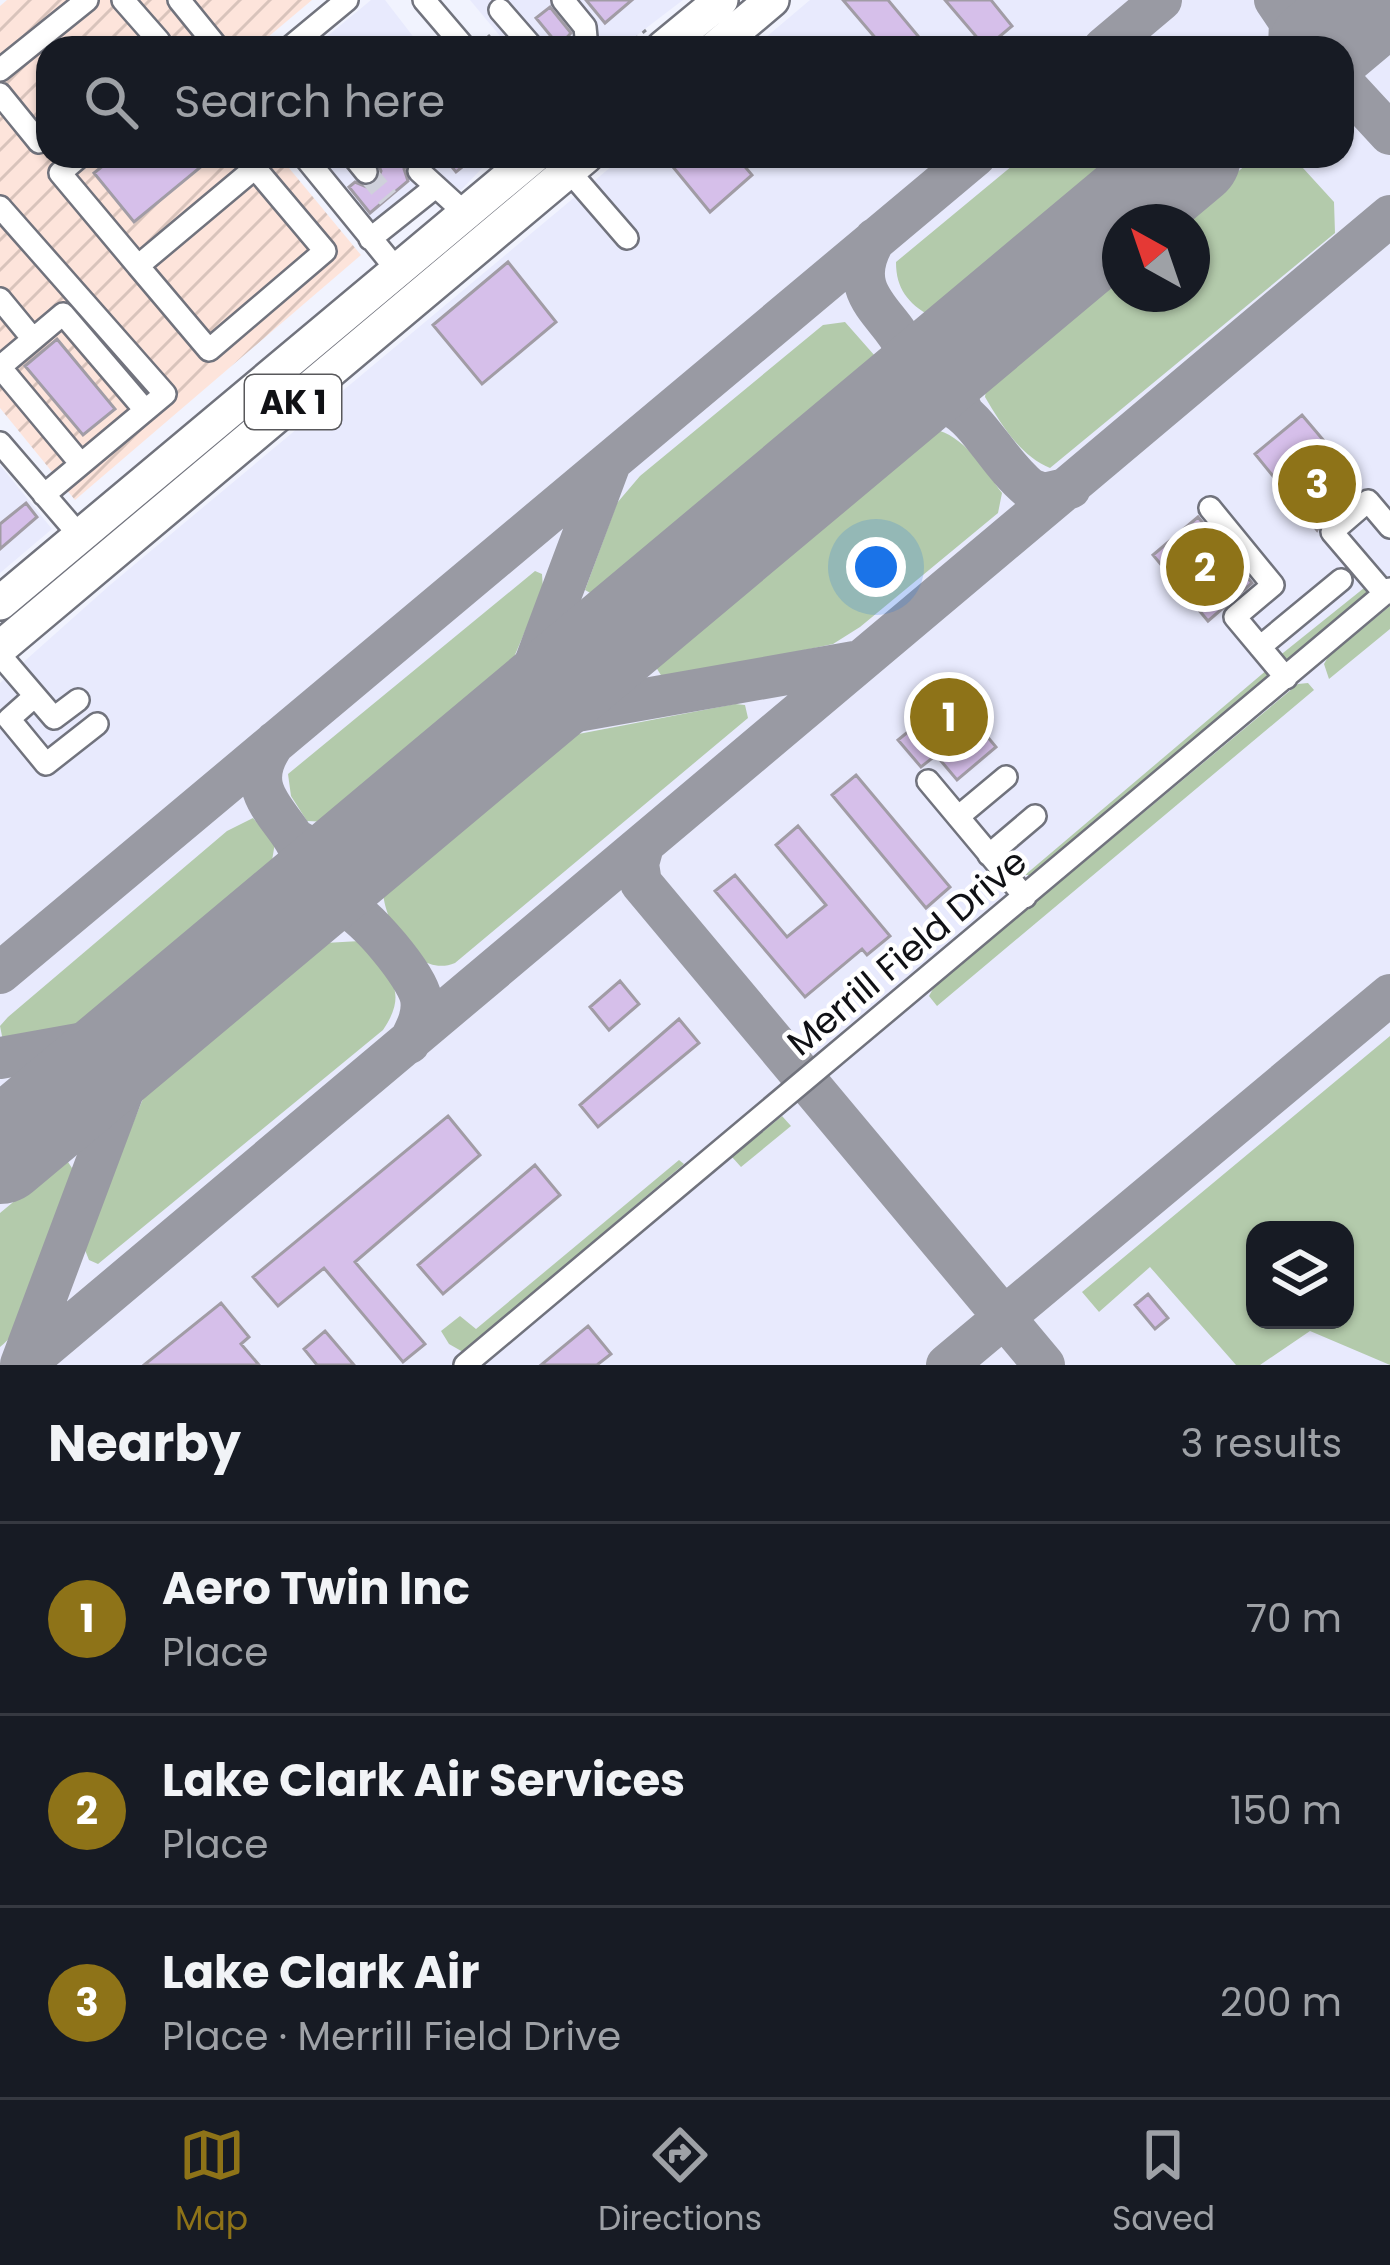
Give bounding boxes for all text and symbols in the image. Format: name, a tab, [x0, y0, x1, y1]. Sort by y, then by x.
search box	[36, 36, 1354, 168]
icon: search	[78, 69, 144, 135]
text: Search here	[174, 70, 445, 133]
north arrow	[1102, 204, 1210, 312]
road number: AK 1	[245, 375, 341, 429]
pin: 3	[1278, 439, 1356, 529]
pin: 2	[1166, 522, 1244, 612]
your location	[846, 537, 906, 597]
pin: 1	[910, 672, 988, 762]
street label: Merrill Field Drive	[776, 836, 1038, 1068]
map controls	[1246, 1221, 1354, 1329]
button: layers	[1246, 1221, 1354, 1329]
text: Nearby	[48, 1407, 241, 1479]
text: 3 results	[1180, 1416, 1342, 1471]
text: Aero Twin Inc	[162, 1557, 470, 1620]
text: 1	[80, 1591, 94, 1646]
text: 70 m	[1246, 1591, 1342, 1646]
text: Place	[162, 1625, 268, 1680]
text: Lake Clark Air Services	[162, 1749, 685, 1812]
text: 2	[76, 1783, 98, 1838]
text: 150 m	[1230, 1783, 1342, 1838]
text: Place	[162, 1817, 268, 1872]
text: Lake Clark Air	[162, 1941, 480, 2004]
text: 3	[75, 1975, 99, 2030]
text: 200 m	[1220, 1975, 1342, 2030]
text: Place · Merrill Field Drive	[162, 2009, 621, 2064]
tab: Map	[175, 2122, 248, 2244]
tab: Directions	[598, 2122, 762, 2244]
tab: Saved	[1112, 2122, 1215, 2244]

